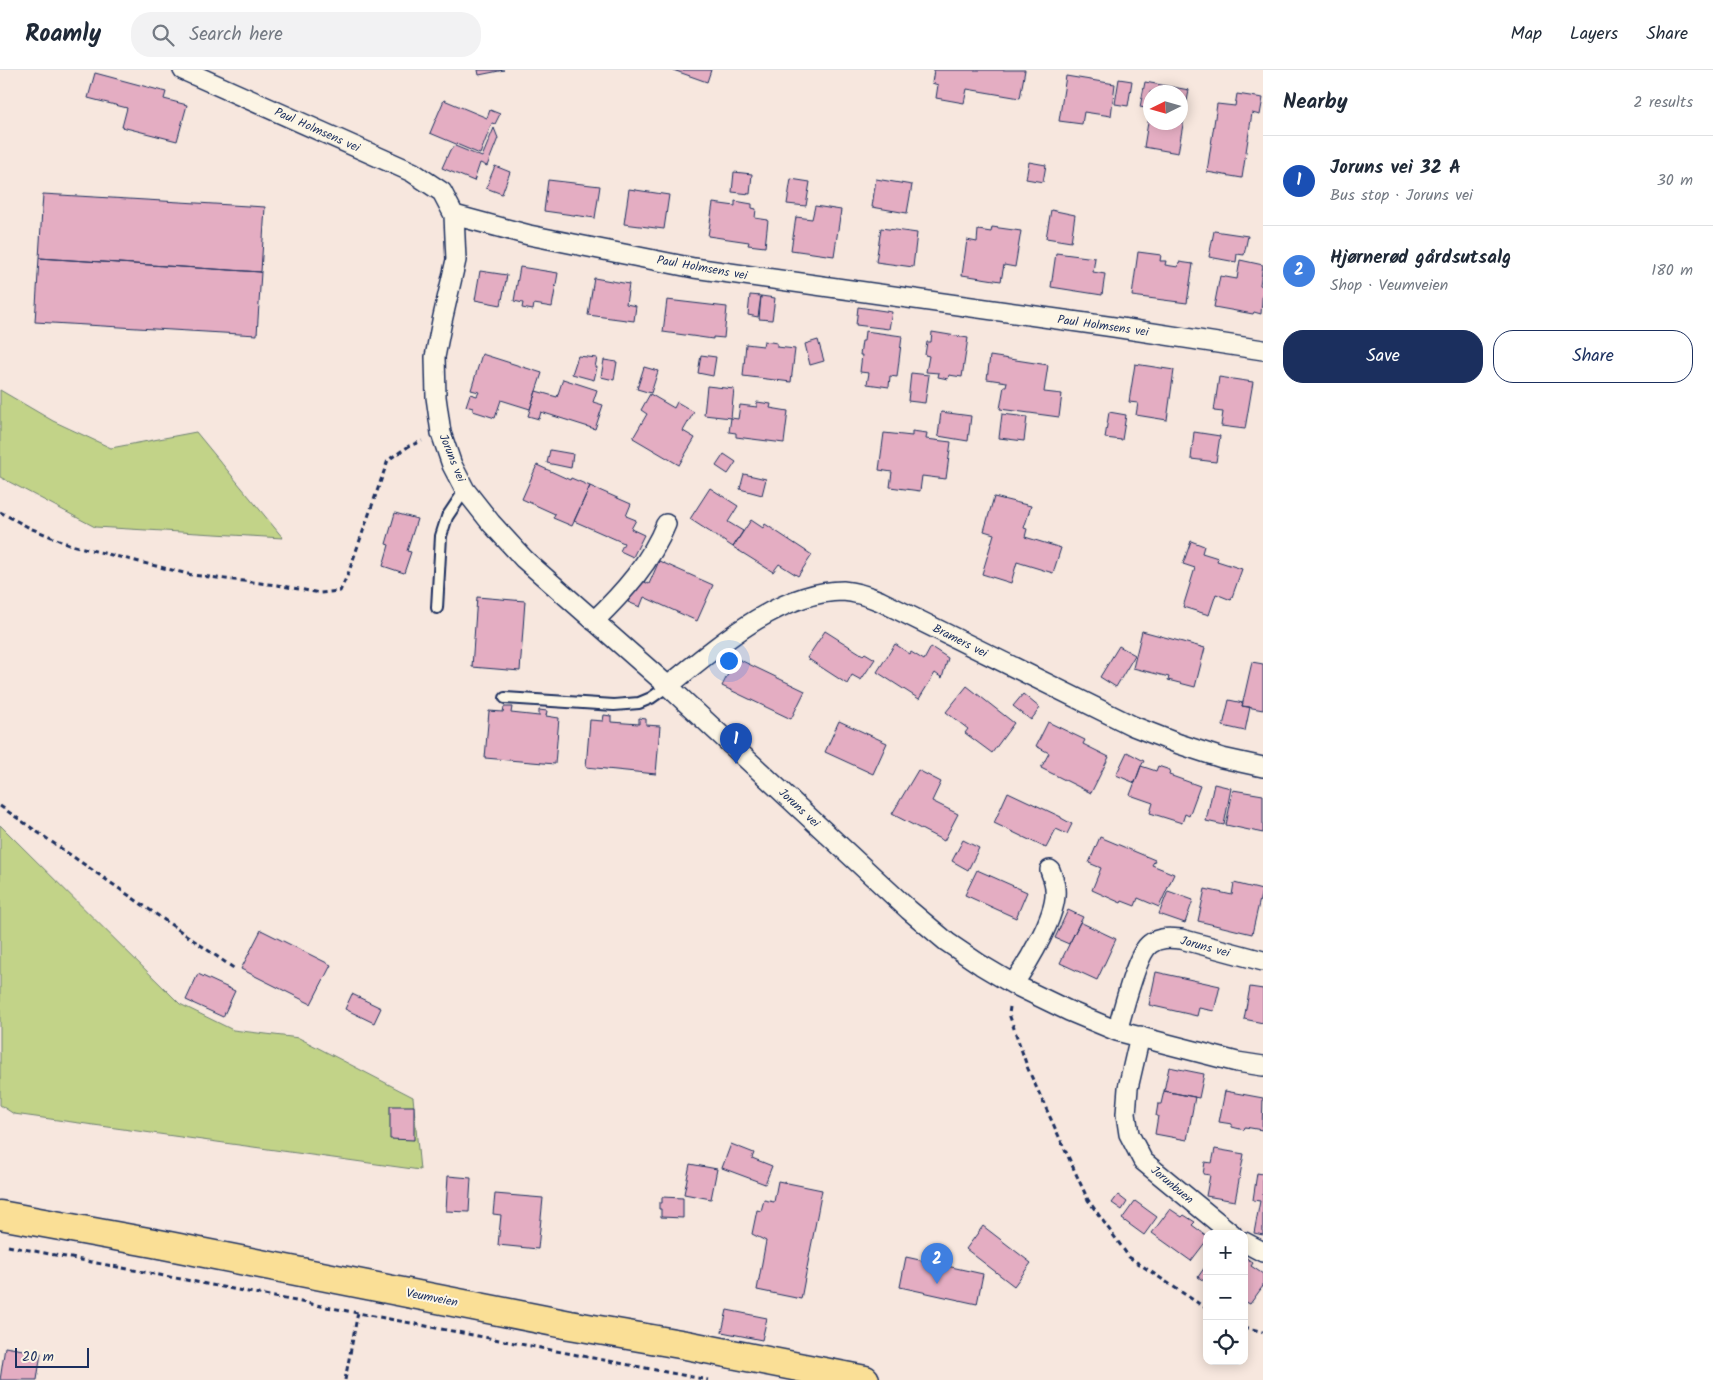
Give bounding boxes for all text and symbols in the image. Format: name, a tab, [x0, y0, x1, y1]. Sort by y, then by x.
search box	[131, 12, 481, 57]
text: Roamly	[25, 15, 101, 54]
text: Search here	[189, 20, 283, 50]
text: Map	[1511, 20, 1542, 49]
text: Layers	[1570, 20, 1618, 49]
text: Share	[1646, 20, 1688, 49]
icon: search	[149, 21, 177, 49]
north arrow	[1143, 85, 1188, 130]
text: Nearby	[1283, 86, 1348, 119]
text: 2 results	[1633, 90, 1693, 115]
street label: Paul Holmsens vei	[271, 103, 364, 158]
text: Joruns vei 32 A	[1330, 153, 1461, 183]
text: 1	[1297, 168, 1301, 193]
text: 30 m	[1657, 168, 1693, 193]
text: Bus stop · Joruns vei	[1330, 183, 1473, 208]
text: Hjørnerød gårdsutsalg	[1330, 243, 1511, 273]
street label: Paul Holmsens vei	[655, 251, 750, 286]
text: 2	[1294, 258, 1304, 283]
text: 180 m	[1651, 258, 1693, 283]
text: Shop · Veumveien	[1330, 273, 1448, 298]
street label: Paul Holmsens vei	[1056, 310, 1151, 342]
button: Save	[1283, 330, 1483, 383]
button: Share	[1493, 330, 1693, 383]
street label: Joruns vei	[434, 431, 471, 486]
street label: Bramers vei	[929, 619, 992, 663]
your location	[716, 648, 742, 674]
pin: 1	[720, 723, 752, 764]
street label: Joruns vei	[774, 784, 825, 833]
street label: Joruns vei	[1178, 931, 1233, 963]
street label: Jorunbuen	[1146, 1161, 1198, 1209]
map controls	[1203, 1230, 1248, 1365]
button: +	[1203, 1230, 1248, 1275]
pin: 2	[921, 1243, 953, 1284]
button: −	[1203, 1275, 1248, 1320]
street label: Veumveien	[405, 1284, 459, 1312]
button: locate	[1203, 1320, 1248, 1365]
scale bar	[15, 1345, 89, 1368]
text: 20 m	[22, 1346, 54, 1368]

